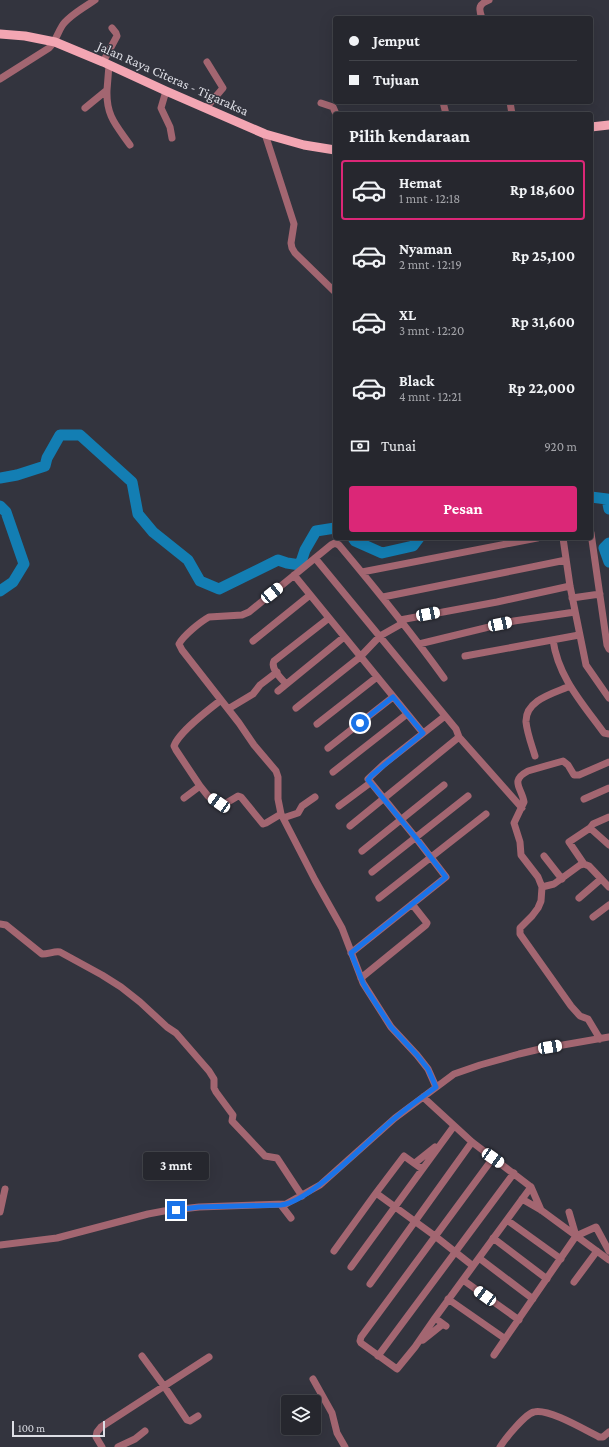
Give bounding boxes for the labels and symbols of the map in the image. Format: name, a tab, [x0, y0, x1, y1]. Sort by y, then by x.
street label: Jalan Raya Citeras - Tigaraksa	[93, 36, 252, 119]
car	[259, 581, 285, 605]
car	[415, 606, 441, 622]
car	[487, 616, 513, 632]
route start	[351, 714, 369, 732]
car	[206, 791, 232, 815]
car	[537, 1039, 563, 1055]
car	[480, 1146, 506, 1170]
callout: 3 mnt	[143, 1152, 209, 1180]
route end	[167, 1201, 185, 1219]
car	[472, 1284, 498, 1308]
scale bar	[12, 1419, 105, 1438]

